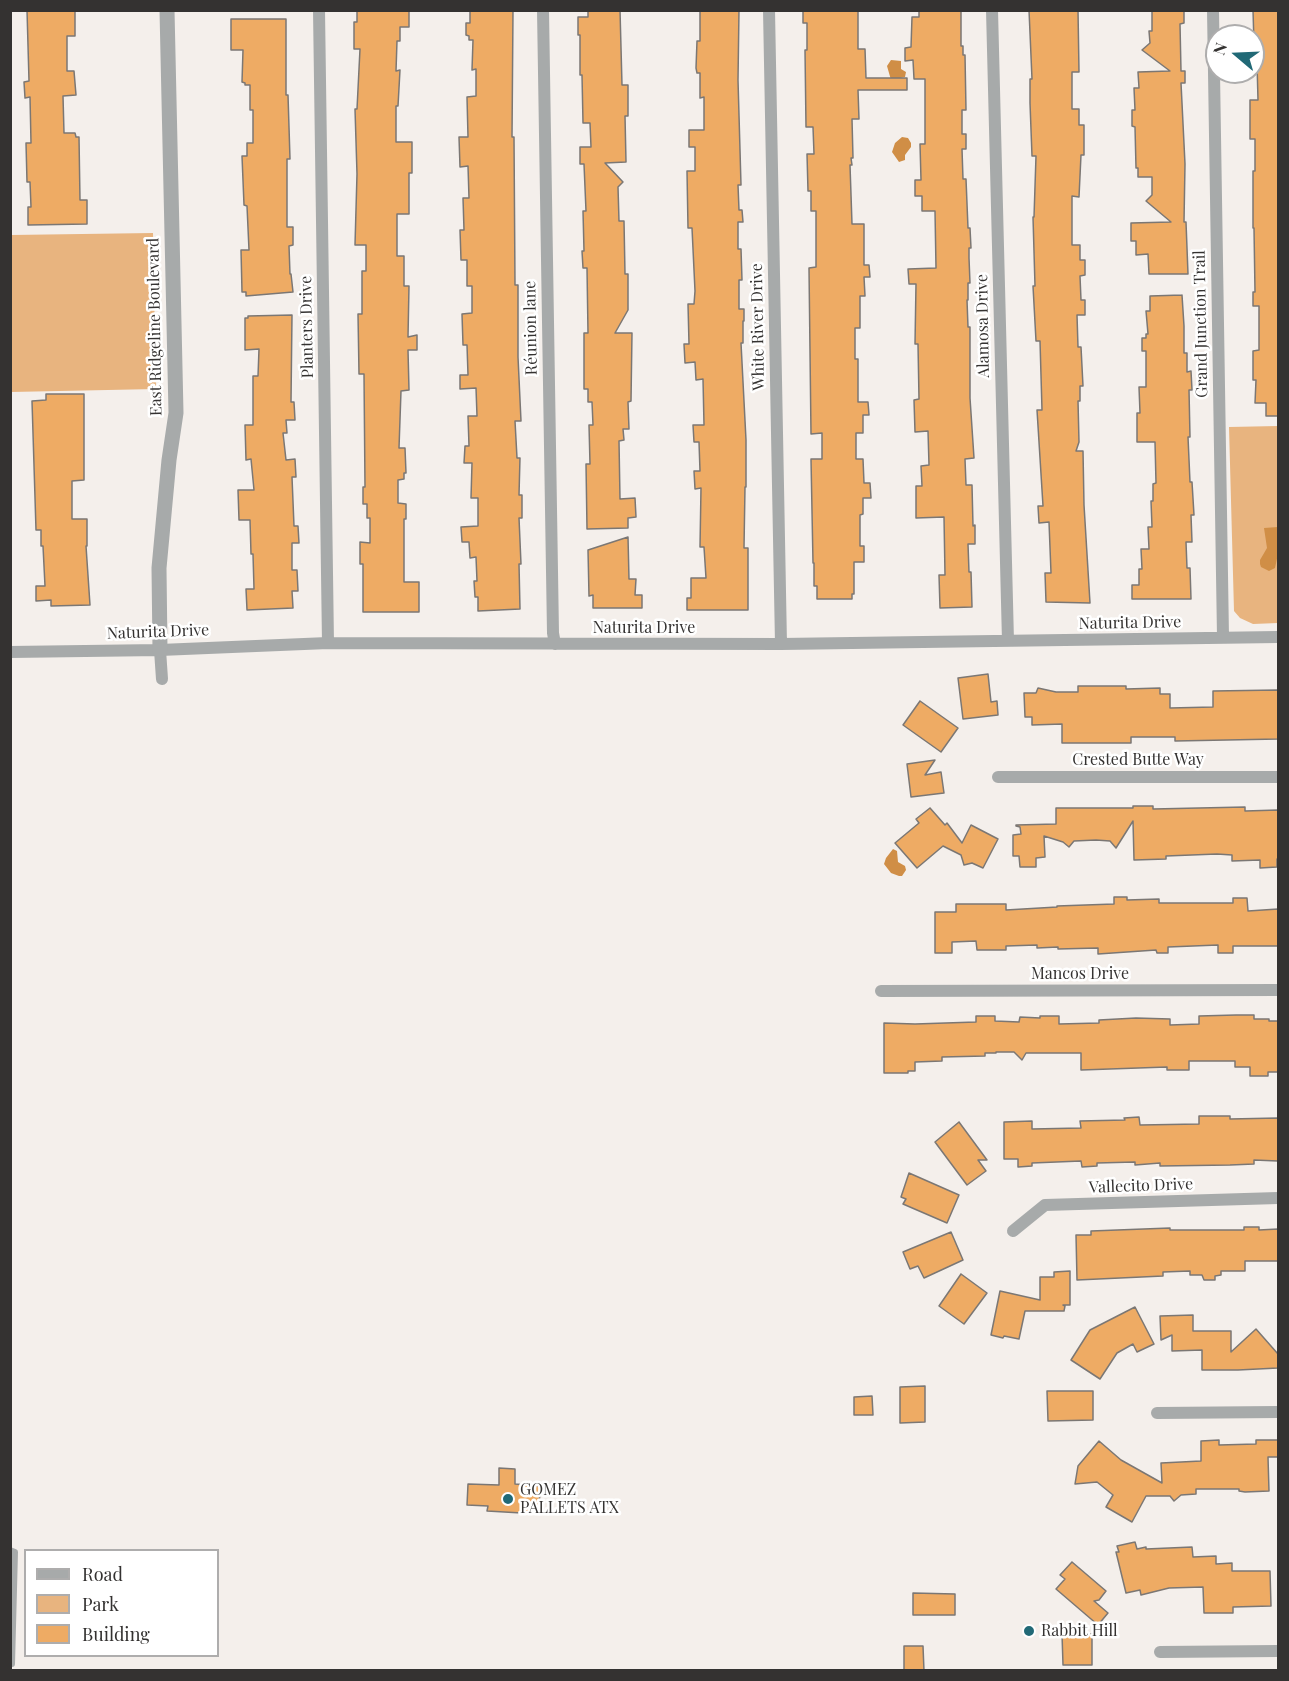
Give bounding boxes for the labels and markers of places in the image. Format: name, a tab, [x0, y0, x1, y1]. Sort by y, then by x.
place label: GOMEZ PALLETS ATX	[520, 1480, 619, 1518]
marker: GOMEZ PALLETS ATX	[501, 1492, 515, 1506]
place label: Rabbit Hill	[1041, 1621, 1118, 1641]
marker: Rabbit Hill	[1022, 1624, 1036, 1638]

